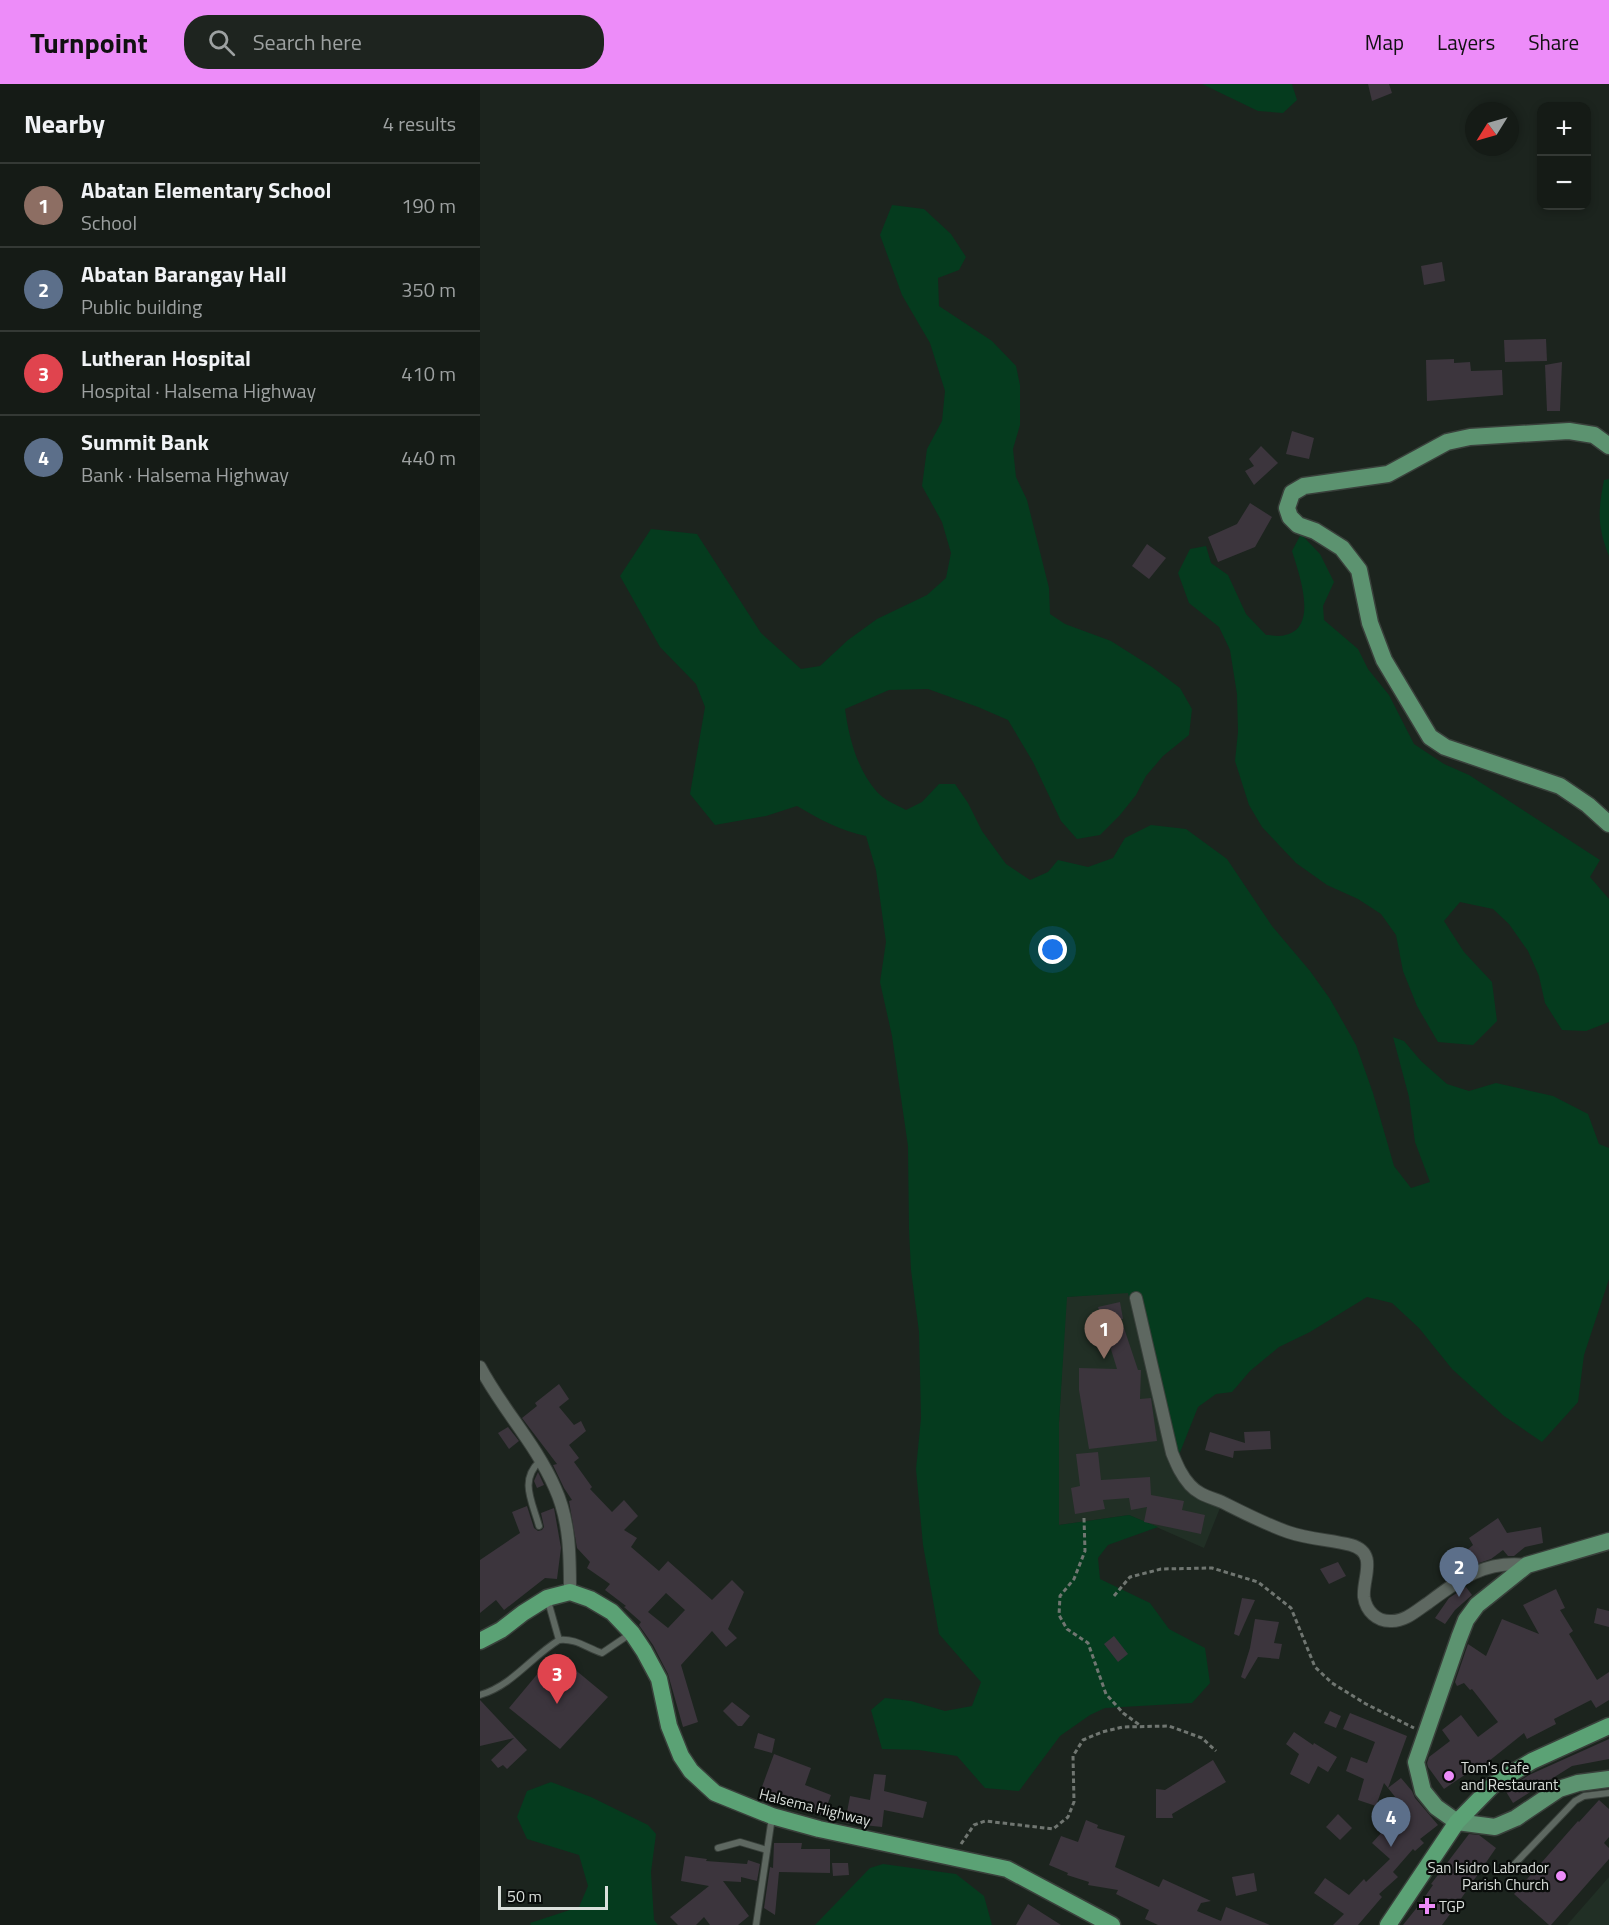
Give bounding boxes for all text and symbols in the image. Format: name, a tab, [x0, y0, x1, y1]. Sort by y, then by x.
search box	[184, 15, 604, 69]
text: Turnpoint	[30, 21, 148, 64]
text: Search here	[253, 25, 362, 59]
icon: search	[205, 26, 238, 59]
text: Map	[1365, 26, 1404, 58]
text: Layers	[1437, 26, 1495, 58]
text: Share	[1528, 26, 1579, 58]
north arrow	[1465, 102, 1519, 156]
map controls	[1537, 102, 1591, 210]
button: +	[1537, 102, 1591, 156]
text: Nearby	[24, 104, 105, 143]
text: 4 results	[383, 108, 456, 139]
button: −	[1537, 156, 1591, 210]
text: Abatan Elementary School	[81, 173, 331, 207]
text: 1	[38, 190, 49, 221]
text: 190 m	[401, 190, 456, 221]
text: School	[81, 207, 137, 238]
text: Abatan Barangay Hall	[81, 257, 287, 291]
text: 2	[38, 274, 49, 305]
text: 350 m	[401, 274, 456, 305]
text: Public building	[81, 291, 202, 322]
text: Lutheran Hospital	[81, 341, 251, 375]
text: 3	[38, 358, 49, 389]
text: 410 m	[401, 358, 456, 389]
text: Hospital · Halsema Highway	[81, 375, 316, 406]
text: Summit Bank	[81, 425, 209, 459]
text: 4	[38, 442, 49, 473]
text: 440 m	[401, 442, 456, 473]
text: Bank · Halsema Highway	[81, 459, 289, 490]
your location	[1038, 935, 1067, 964]
pin: 1	[1084, 1310, 1124, 1359]
pin: 2	[1440, 1548, 1478, 1597]
pin: 3	[538, 1654, 577, 1704]
place label: Tom's Cafe and Restaurant	[1461, 1756, 1559, 1796]
marker: Tom's Cafe and Restaurant	[1442, 1769, 1456, 1783]
street label: Halsema Highway	[757, 1782, 873, 1832]
pin: 4	[1372, 1798, 1410, 1847]
place label: San Isidro Labrador Parish Church	[1428, 1856, 1549, 1896]
marker: San Isidro Labrador Parish Church	[1554, 1869, 1568, 1883]
scale bar	[498, 1883, 608, 1910]
text: 50 m	[507, 1884, 542, 1908]
place label: TGP	[1439, 1895, 1465, 1918]
marker: TGP	[1420, 1899, 1434, 1913]

